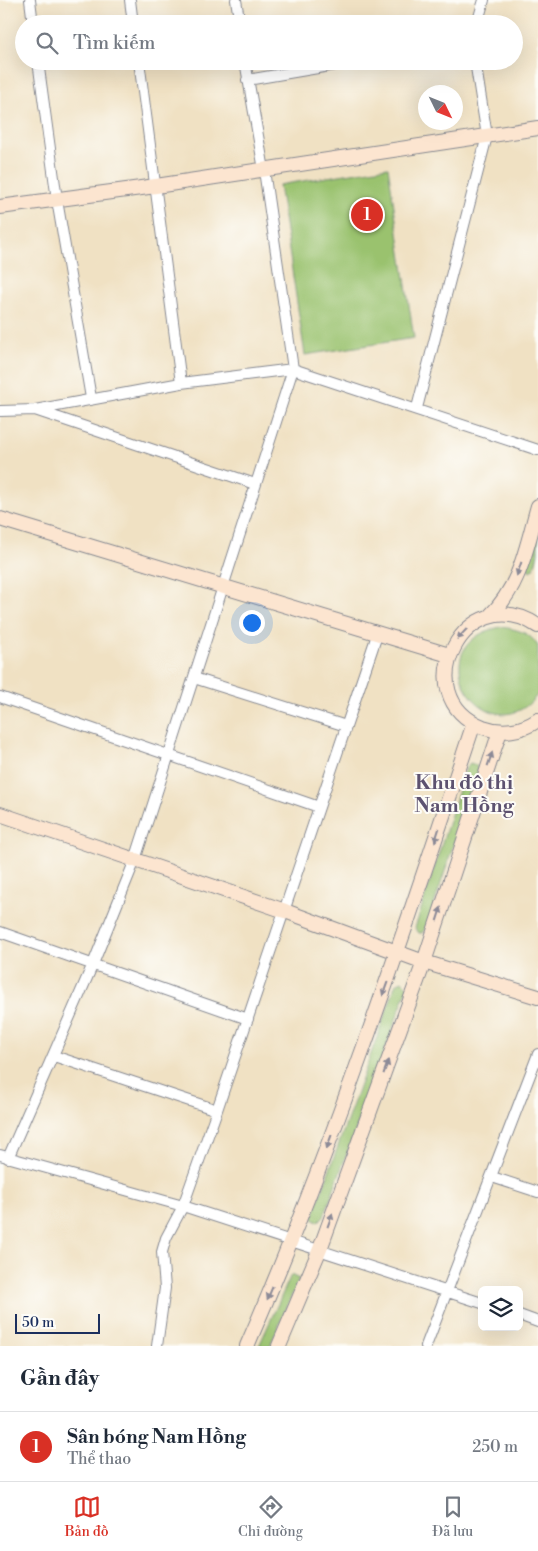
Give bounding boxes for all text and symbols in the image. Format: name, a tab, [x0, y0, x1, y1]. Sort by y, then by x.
search box	[15, 15, 523, 70]
icon: search	[33, 29, 61, 57]
text: Tìm kiếm	[73, 31, 156, 55]
north arrow	[418, 85, 463, 130]
pin: 1	[351, 196, 383, 234]
one-way arrow	[515, 562, 523, 577]
your location	[239, 610, 265, 636]
one-way arrow	[456, 628, 468, 640]
one-way arrow	[487, 752, 494, 767]
district label: Khu đô thị Nam Hồng	[414, 771, 514, 819]
one-way arrow	[433, 828, 440, 843]
one-way arrow	[436, 906, 444, 921]
one-way arrow	[381, 982, 389, 997]
one-way arrow	[382, 1059, 390, 1074]
one-way arrow	[325, 1134, 332, 1149]
one-way arrow	[326, 1212, 334, 1227]
one-way arrow	[265, 1286, 273, 1300]
map controls	[478, 1286, 523, 1331]
button: layers	[478, 1286, 523, 1331]
scale bar	[15, 1311, 100, 1334]
text: 50 m	[22, 1314, 54, 1332]
text: Gần đây	[20, 1366, 99, 1392]
text: Sân bóng Nam Hồng	[67, 1425, 246, 1449]
text: 1	[32, 1437, 40, 1457]
text: 250 m	[472, 1437, 518, 1457]
text: Thể thao	[67, 1449, 131, 1469]
tab: Bản đồ	[65, 1493, 109, 1541]
tab: Chỉ đường	[238, 1493, 303, 1541]
tab: Đã lưu	[432, 1493, 473, 1541]

